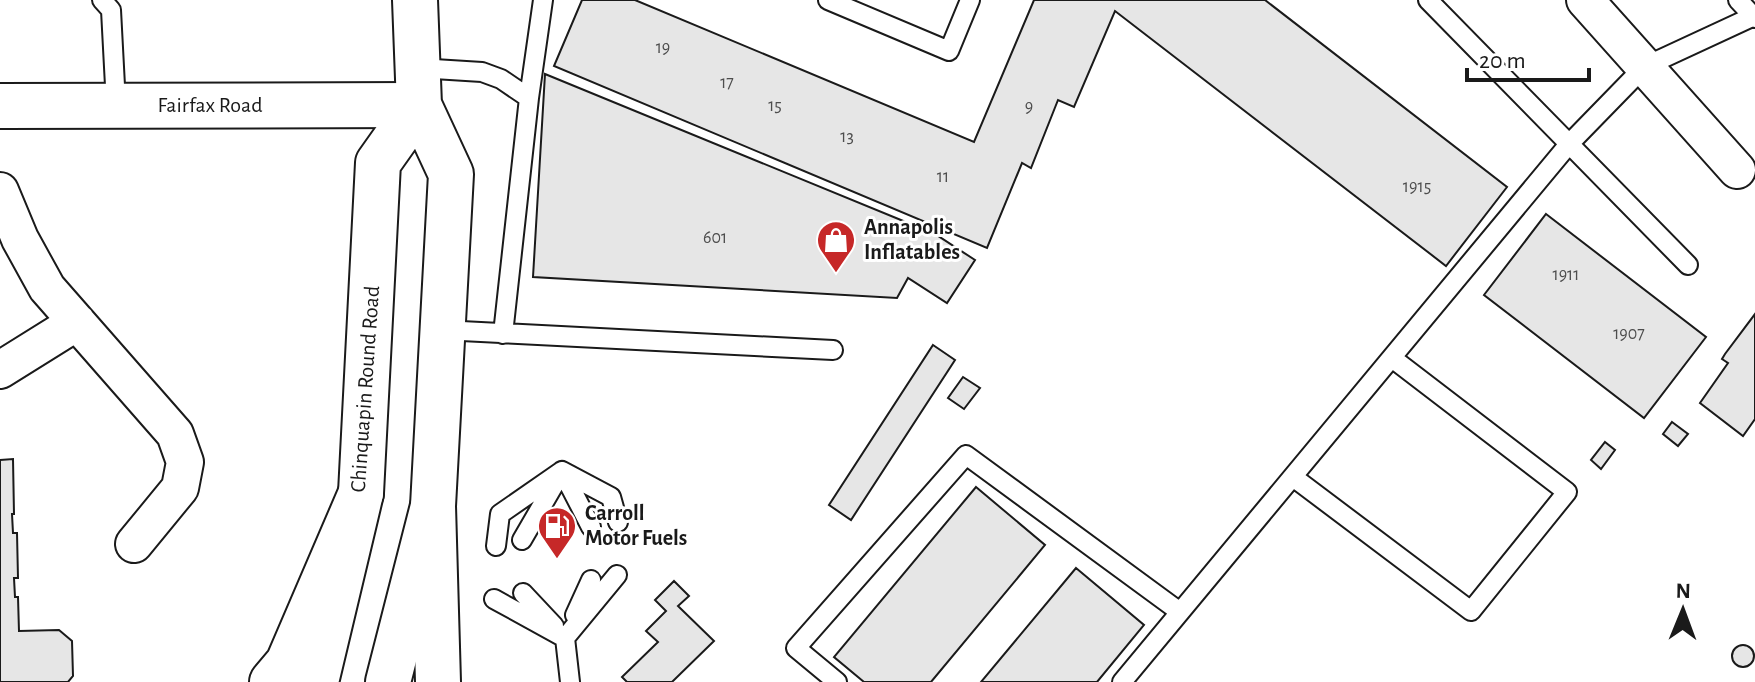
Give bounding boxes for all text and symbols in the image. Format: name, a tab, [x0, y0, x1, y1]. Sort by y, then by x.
scale bar	[1467, 32, 1589, 82]
house number: 19	[656, 39, 670, 57]
text: 20 m	[1479, 49, 1526, 73]
house number: 17	[720, 74, 734, 92]
street label: Fairfax Road	[157, 94, 263, 116]
house number: 15	[768, 97, 782, 115]
house number: 9	[1025, 98, 1033, 116]
house number: 13	[840, 128, 854, 146]
house number: 11	[937, 168, 949, 186]
house number: 1915	[1403, 178, 1431, 196]
place label: Annapolis Inflatables	[864, 216, 960, 263]
shop icon: Annapolis Inflatables	[815, 219, 857, 274]
house number: 601	[703, 229, 727, 247]
house number: 1911	[1552, 266, 1580, 284]
street label: Chinquapin Round Road	[347, 285, 383, 493]
house number: 1907	[1613, 325, 1645, 343]
place label: Carroll Motor Fuels	[585, 502, 687, 549]
fuel station icon: Carroll Motor Fuels	[536, 505, 578, 560]
north arrow	[1643, 570, 1723, 650]
text: N	[1675, 580, 1691, 602]

